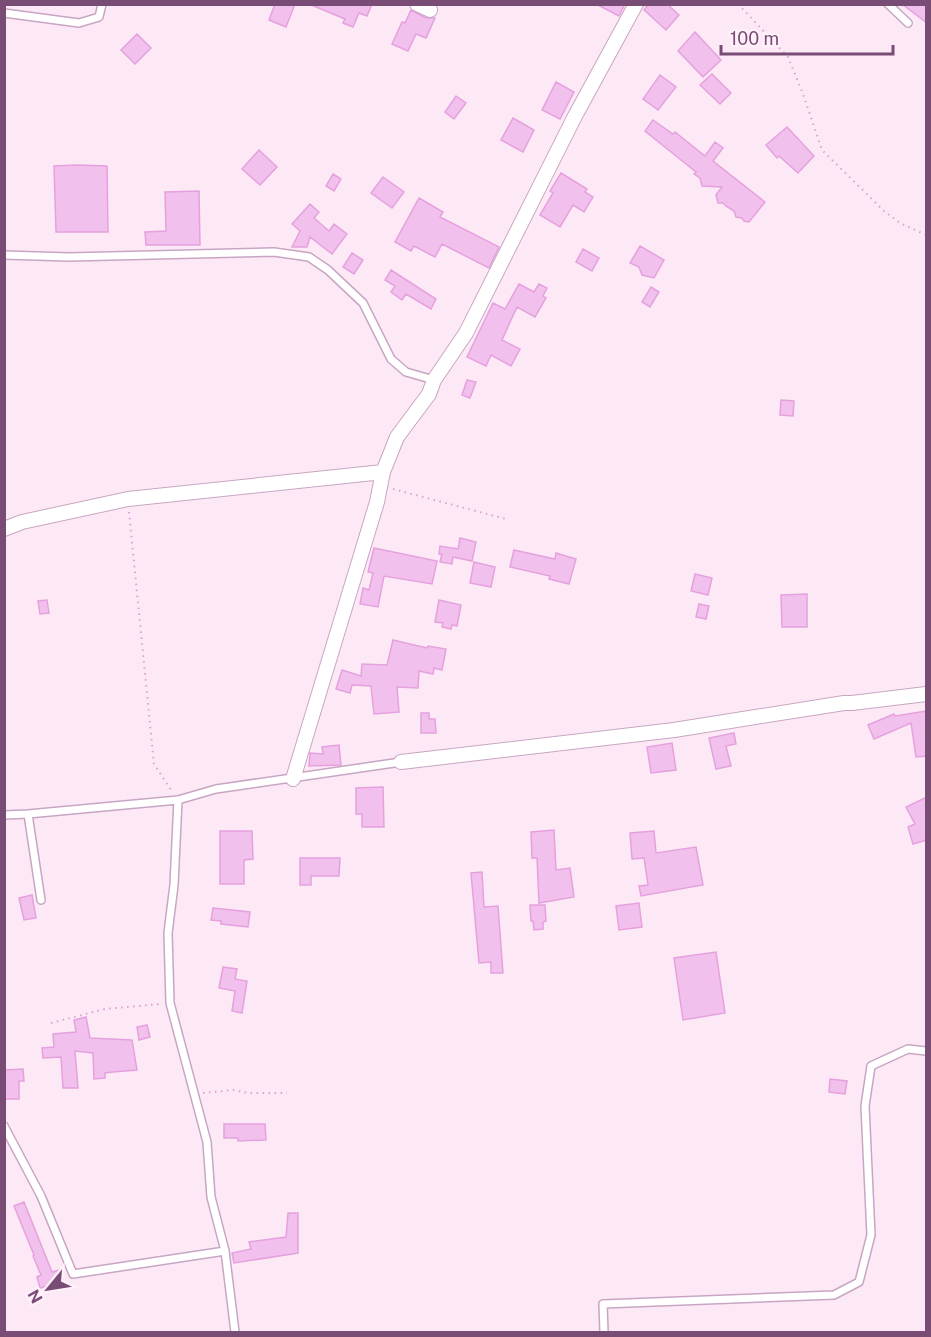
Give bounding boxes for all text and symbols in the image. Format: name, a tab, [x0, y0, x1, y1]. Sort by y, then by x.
scale bar	[721, 18, 894, 56]
text: 100 m	[730, 28, 779, 49]
north arrow	[18, 1259, 78, 1319]
text: N	[24, 1286, 47, 1306]

